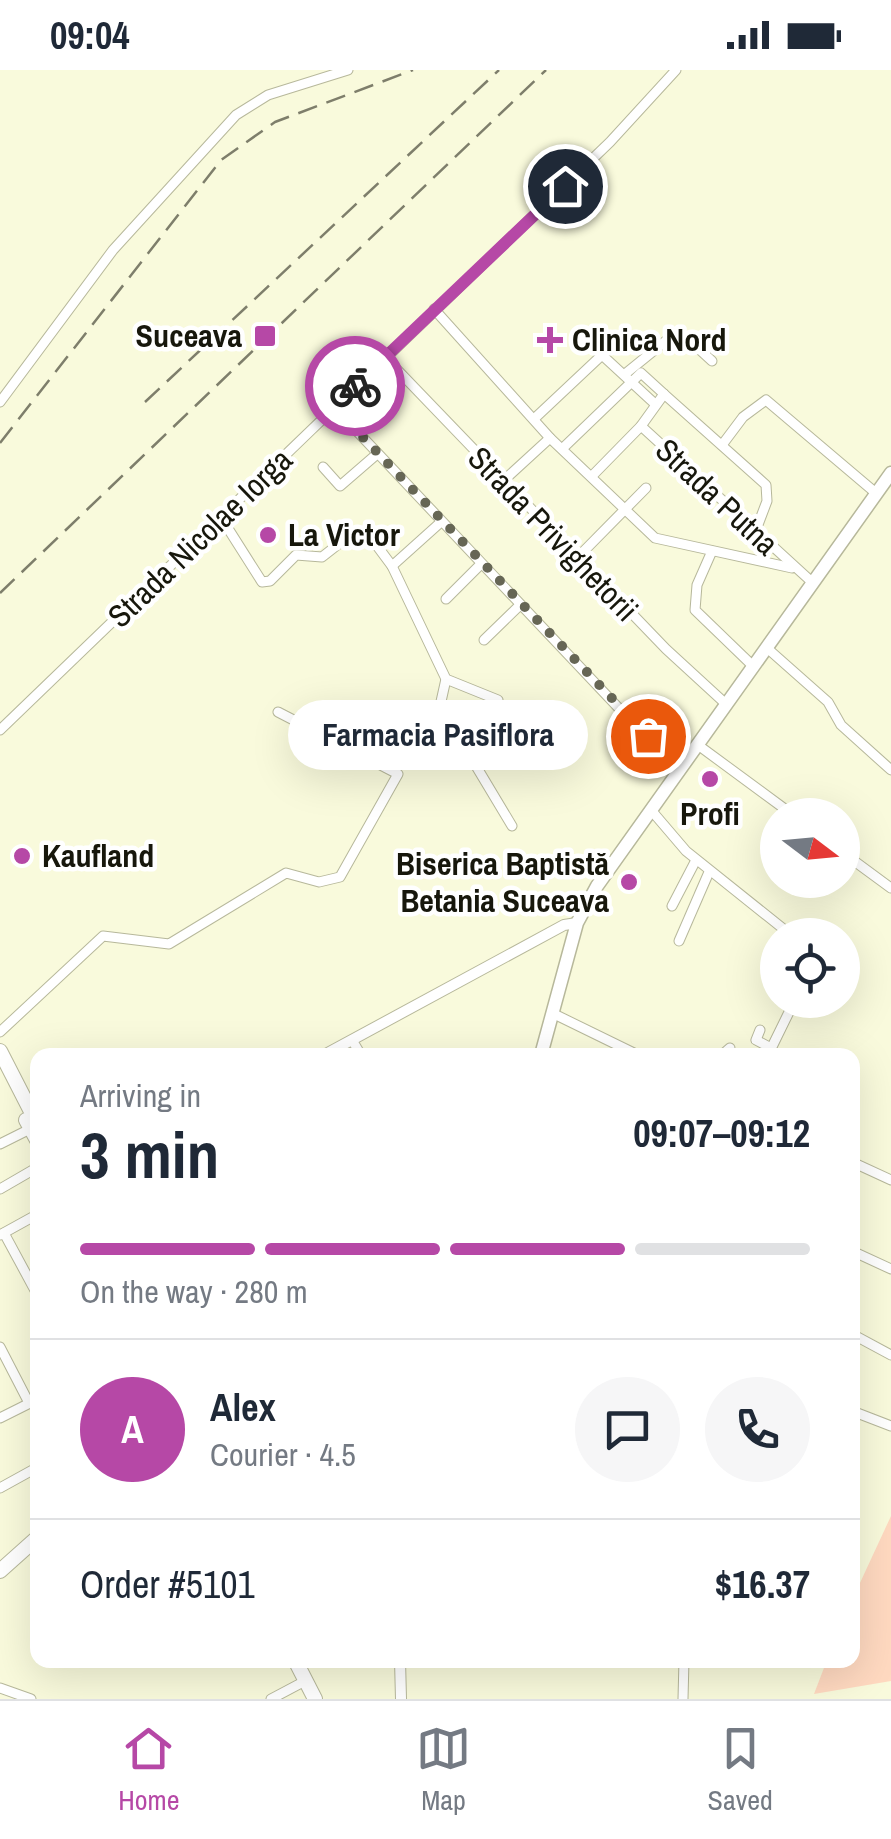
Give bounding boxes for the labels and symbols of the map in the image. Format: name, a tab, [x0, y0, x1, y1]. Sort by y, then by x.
pin	[523, 144, 608, 229]
place label: Suceava	[136, 314, 242, 357]
place label: Clinica Nord	[572, 318, 727, 361]
marker: Suceava	[252, 323, 278, 349]
marker: Clinica Nord	[537, 327, 563, 353]
courier	[305, 336, 405, 436]
street label: Strada Putna	[647, 429, 788, 565]
street label: Strada Privighetorii	[459, 437, 648, 630]
street label: Strada Nicolae Iorga	[98, 438, 301, 637]
place label: La Victor	[288, 513, 401, 556]
marker: La Victor	[257, 524, 279, 546]
pin	[606, 694, 691, 779]
callout: Farmacia Pasiflora	[288, 701, 588, 771]
marker: Profi	[699, 768, 721, 790]
place label: Profi	[680, 792, 740, 835]
north arrow	[760, 798, 860, 898]
place label: Kaufland	[42, 834, 154, 877]
place label: Biserica Baptistă Betania Suceava	[396, 842, 609, 922]
marker: Kaufland	[11, 845, 33, 867]
marker: Biserica Baptistă Betania Suceava	[618, 871, 640, 893]

